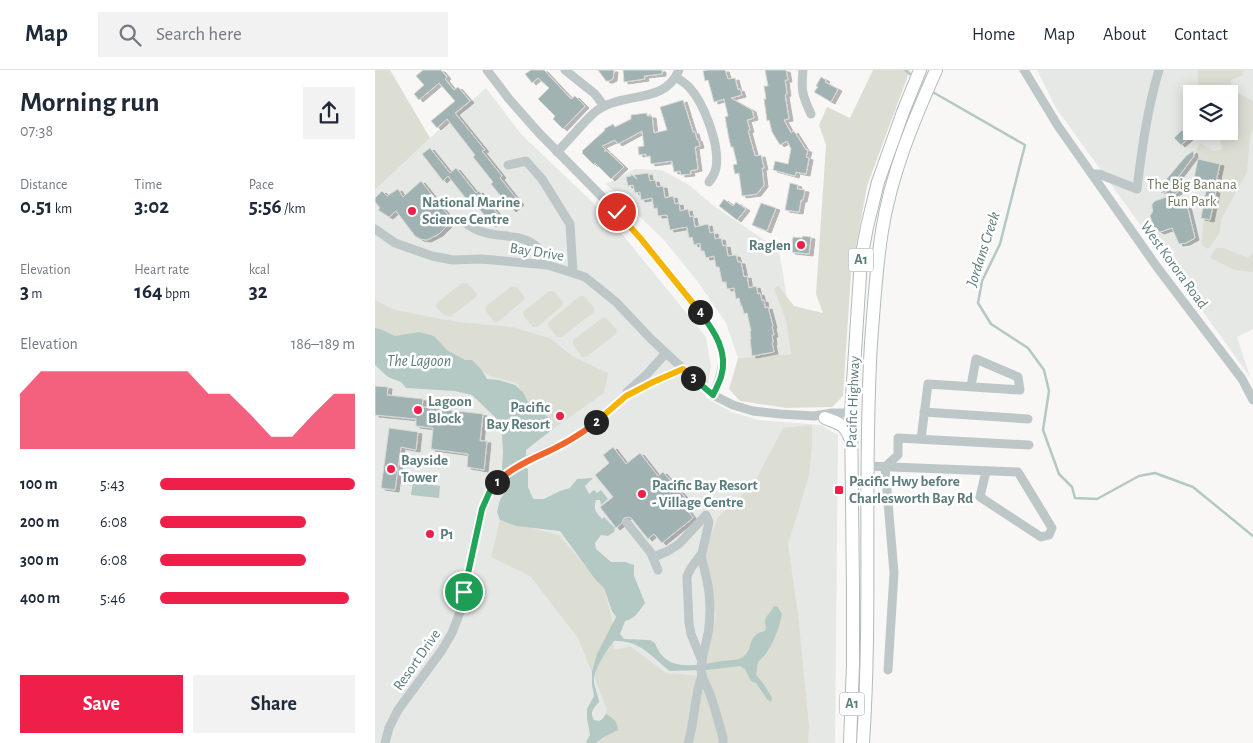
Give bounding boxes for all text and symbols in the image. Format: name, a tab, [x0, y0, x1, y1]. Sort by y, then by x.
search box	[98, 12, 448, 57]
icon: search	[116, 21, 144, 49]
text: Map	[25, 22, 68, 46]
text: Search here	[156, 25, 242, 44]
text: Home	[972, 26, 1015, 44]
text: Map	[1043, 26, 1075, 44]
text: About	[1103, 26, 1146, 44]
text: Contact	[1174, 26, 1228, 44]
map controls	[1183, 85, 1238, 140]
button: layers	[1183, 85, 1238, 140]
button: share	[303, 87, 355, 139]
text: Morning run	[20, 89, 160, 117]
text: 07:38	[20, 123, 53, 139]
park label: The Big Banana Fun Park	[1147, 177, 1237, 209]
text: Distance	[20, 178, 67, 192]
text: Time	[134, 178, 162, 192]
text: Pace	[249, 178, 274, 192]
pin	[596, 191, 638, 233]
place label: National Marine Science Centre	[422, 195, 520, 227]
text: 0.51	[20, 196, 52, 217]
text: 3:02	[134, 196, 169, 217]
text: 5:56	[249, 196, 282, 217]
icon: check	[603, 198, 631, 226]
text: km	[52, 202, 72, 216]
text: /km	[282, 202, 306, 216]
marker: National Marine Science Centre	[406, 205, 418, 217]
water label: Jordans Creek	[963, 210, 1003, 289]
street label: West Korora Road	[1138, 219, 1211, 311]
place label: Raglen	[749, 238, 791, 253]
marker: Raglen	[795, 239, 807, 251]
street label: Bay Drive	[509, 240, 565, 264]
road number: A1	[849, 248, 873, 272]
text: Elevation	[20, 263, 71, 277]
text: Heart rate	[134, 263, 189, 277]
text: kcal	[249, 263, 270, 277]
text: 3	[20, 281, 29, 302]
text: 164	[134, 281, 163, 302]
text: 32	[249, 281, 268, 302]
text: m	[29, 287, 43, 301]
text: bpm	[163, 287, 190, 301]
pin: 4	[687, 300, 713, 324]
text: 4	[697, 305, 704, 319]
text: Elevation	[20, 336, 78, 352]
text: 186–189 m	[291, 336, 355, 352]
water label: The Lagoon	[387, 353, 451, 369]
street label: Pacific Highway	[844, 355, 862, 448]
pin: 3	[681, 366, 705, 390]
text: 3	[690, 371, 697, 385]
place label: Lagoon Block	[428, 394, 472, 426]
place label: Pacific Bay Resort	[486, 400, 550, 432]
marker: Lagoon Block	[412, 404, 424, 416]
marker: Pacific Bay Resort	[554, 410, 566, 422]
pin: 2	[583, 410, 609, 434]
text: 2	[593, 415, 600, 429]
place label: Bayside Tower	[401, 453, 448, 485]
marker: Bayside Tower	[385, 463, 397, 475]
pin: 1	[485, 470, 509, 494]
place label: Pacific Hwy before Charlesworth Bay Rd	[849, 474, 973, 506]
text: 1	[495, 475, 500, 489]
text: 100 m	[20, 476, 58, 492]
text: 5:43	[100, 476, 125, 492]
place label: Pacific Bay Resort - Village Centre	[652, 478, 758, 510]
marker: Pacific Hwy before Charlesworth Bay Rd	[833, 484, 845, 496]
marker: Pacific Bay Resort - Village Centre	[636, 488, 648, 500]
text: 200 m	[20, 514, 60, 530]
text: 6:08	[100, 514, 127, 530]
place label: P1	[440, 527, 454, 542]
marker: P1	[424, 528, 436, 540]
text: 300 m	[20, 552, 59, 568]
text: 6:08	[100, 552, 127, 568]
pin	[443, 571, 485, 613]
icon: arrive	[450, 578, 478, 606]
text: 400 m	[20, 590, 60, 606]
text: 5:46	[100, 590, 126, 606]
street label: Resort Drive	[391, 627, 443, 693]
button: Save	[20, 675, 183, 733]
button: Share	[193, 675, 355, 733]
road number: A1	[839, 692, 865, 716]

